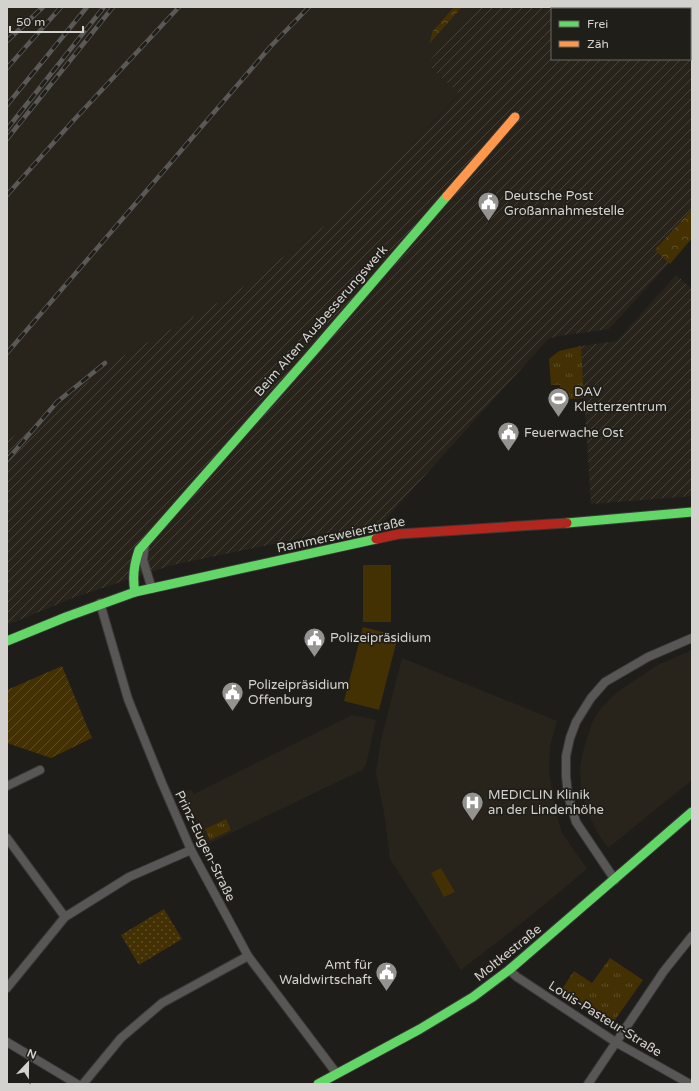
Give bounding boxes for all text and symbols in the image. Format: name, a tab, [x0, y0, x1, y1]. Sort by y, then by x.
scale bar	[10, 8, 83, 34]
legend	[551, 8, 691, 60]
text: 50 m	[16, 15, 45, 29]
text: Frei	[587, 17, 608, 31]
text: Zäh	[587, 37, 609, 51]
place label: Deutsche Post Großannahmestelle	[504, 188, 624, 219]
public building icon: Deutsche Post Großannahmestelle	[475, 190, 501, 223]
street label: Beim Alten Ausbesserungswerk	[251, 242, 391, 400]
place label: DAV Kletterzentrum	[574, 384, 667, 415]
sports icon: DAV Kletterzentrum	[546, 386, 572, 419]
public building icon: Feuerwache Ost	[495, 420, 521, 453]
place label: Feuerwache Ost	[524, 425, 624, 441]
street label: Rammersweierstraße	[275, 514, 407, 556]
public building icon: Polizeipräsidium	[301, 625, 327, 658]
place label: Polizeipräsidium	[330, 630, 431, 646]
place label: Polizeipräsidium Offenburg	[248, 677, 349, 708]
public building icon: Polizeipräsidium Offenburg	[220, 679, 246, 712]
place label: MEDICLIN Klinik an der Lindenhöhe	[488, 787, 604, 818]
street label: Prinz-Eugen-Straße	[171, 788, 239, 904]
hospital icon: MEDICLIN Klinik an der Lindenhöhe	[459, 789, 485, 822]
street label: Moltkestraße	[471, 921, 545, 985]
place label: Amt für Waldwirtschaft	[279, 957, 372, 988]
public building icon: Amt für Waldwirtschaft	[374, 959, 400, 992]
street label: Louis-Pasteur-Straße	[545, 978, 665, 1060]
north arrow	[8, 1043, 48, 1083]
text: N	[25, 1047, 38, 1062]

